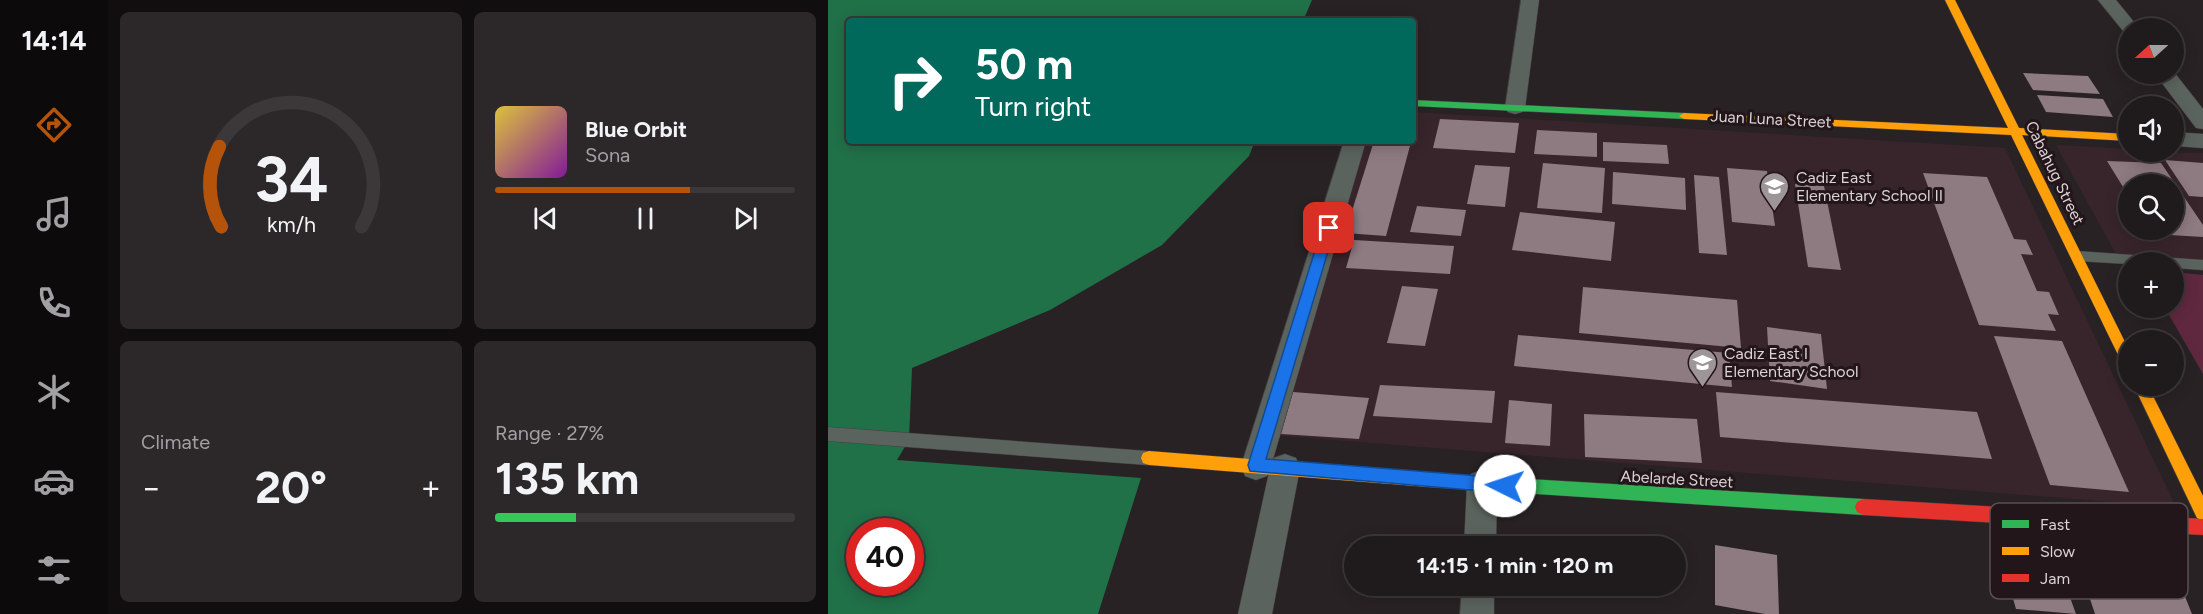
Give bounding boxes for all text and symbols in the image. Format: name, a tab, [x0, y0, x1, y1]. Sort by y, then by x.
north arrow	[2118, 18, 2184, 84]
map controls	[2118, 18, 2184, 396]
text: 14:14	[21, 24, 87, 57]
text: 50 m	[975, 39, 1073, 90]
icon: right	[876, 42, 954, 120]
text: Turn right	[975, 90, 1091, 123]
button: sound	[2118, 96, 2184, 162]
icon: directions	[33, 104, 75, 146]
street label: Juan Luna Street	[1710, 106, 1832, 132]
text: Blue Orbit	[585, 116, 687, 143]
street label: Cabahug Street	[2022, 118, 2088, 228]
text: 34	[254, 143, 328, 218]
text: Sona	[585, 143, 630, 167]
place label: Cadiz East Elementary School II	[1796, 168, 1943, 205]
school or university icon: Cadiz East Elementary School II	[1759, 170, 1791, 212]
button: search	[2118, 174, 2184, 240]
icon: music	[33, 193, 75, 235]
icon: previous	[529, 202, 562, 235]
icon: pause	[629, 202, 662, 235]
icon: next	[729, 202, 762, 235]
pin	[1303, 202, 1354, 253]
icon: arrive	[1312, 211, 1345, 244]
text: km/h	[267, 213, 315, 238]
button: +	[2118, 252, 2184, 318]
icon: phone	[33, 282, 75, 324]
button: −	[2118, 330, 2184, 396]
place label: Cadiz East I Elementary School	[1724, 344, 1858, 381]
school or university icon: Cadiz East I Elementary School	[1687, 346, 1719, 388]
icon: climate	[33, 371, 75, 413]
text: Range · 27%	[495, 421, 604, 445]
text: Climate	[141, 430, 210, 454]
text: 135 km	[495, 451, 639, 505]
position arrow	[1473, 454, 1537, 518]
icon: car	[33, 460, 75, 502]
text: 20°	[255, 460, 327, 514]
street label: Abelarde Street	[1620, 467, 1734, 491]
text: −	[141, 468, 162, 507]
text: +	[420, 468, 441, 507]
legend	[1990, 503, 2188, 599]
text: Fast	[2040, 515, 2070, 534]
speed limit sign: 40	[846, 518, 924, 596]
text: Slow	[2040, 542, 2075, 561]
icon: filters	[33, 549, 75, 591]
text: 14:15 · 1 min · 120 m	[1417, 552, 1613, 579]
text: Jam	[2040, 569, 2070, 588]

